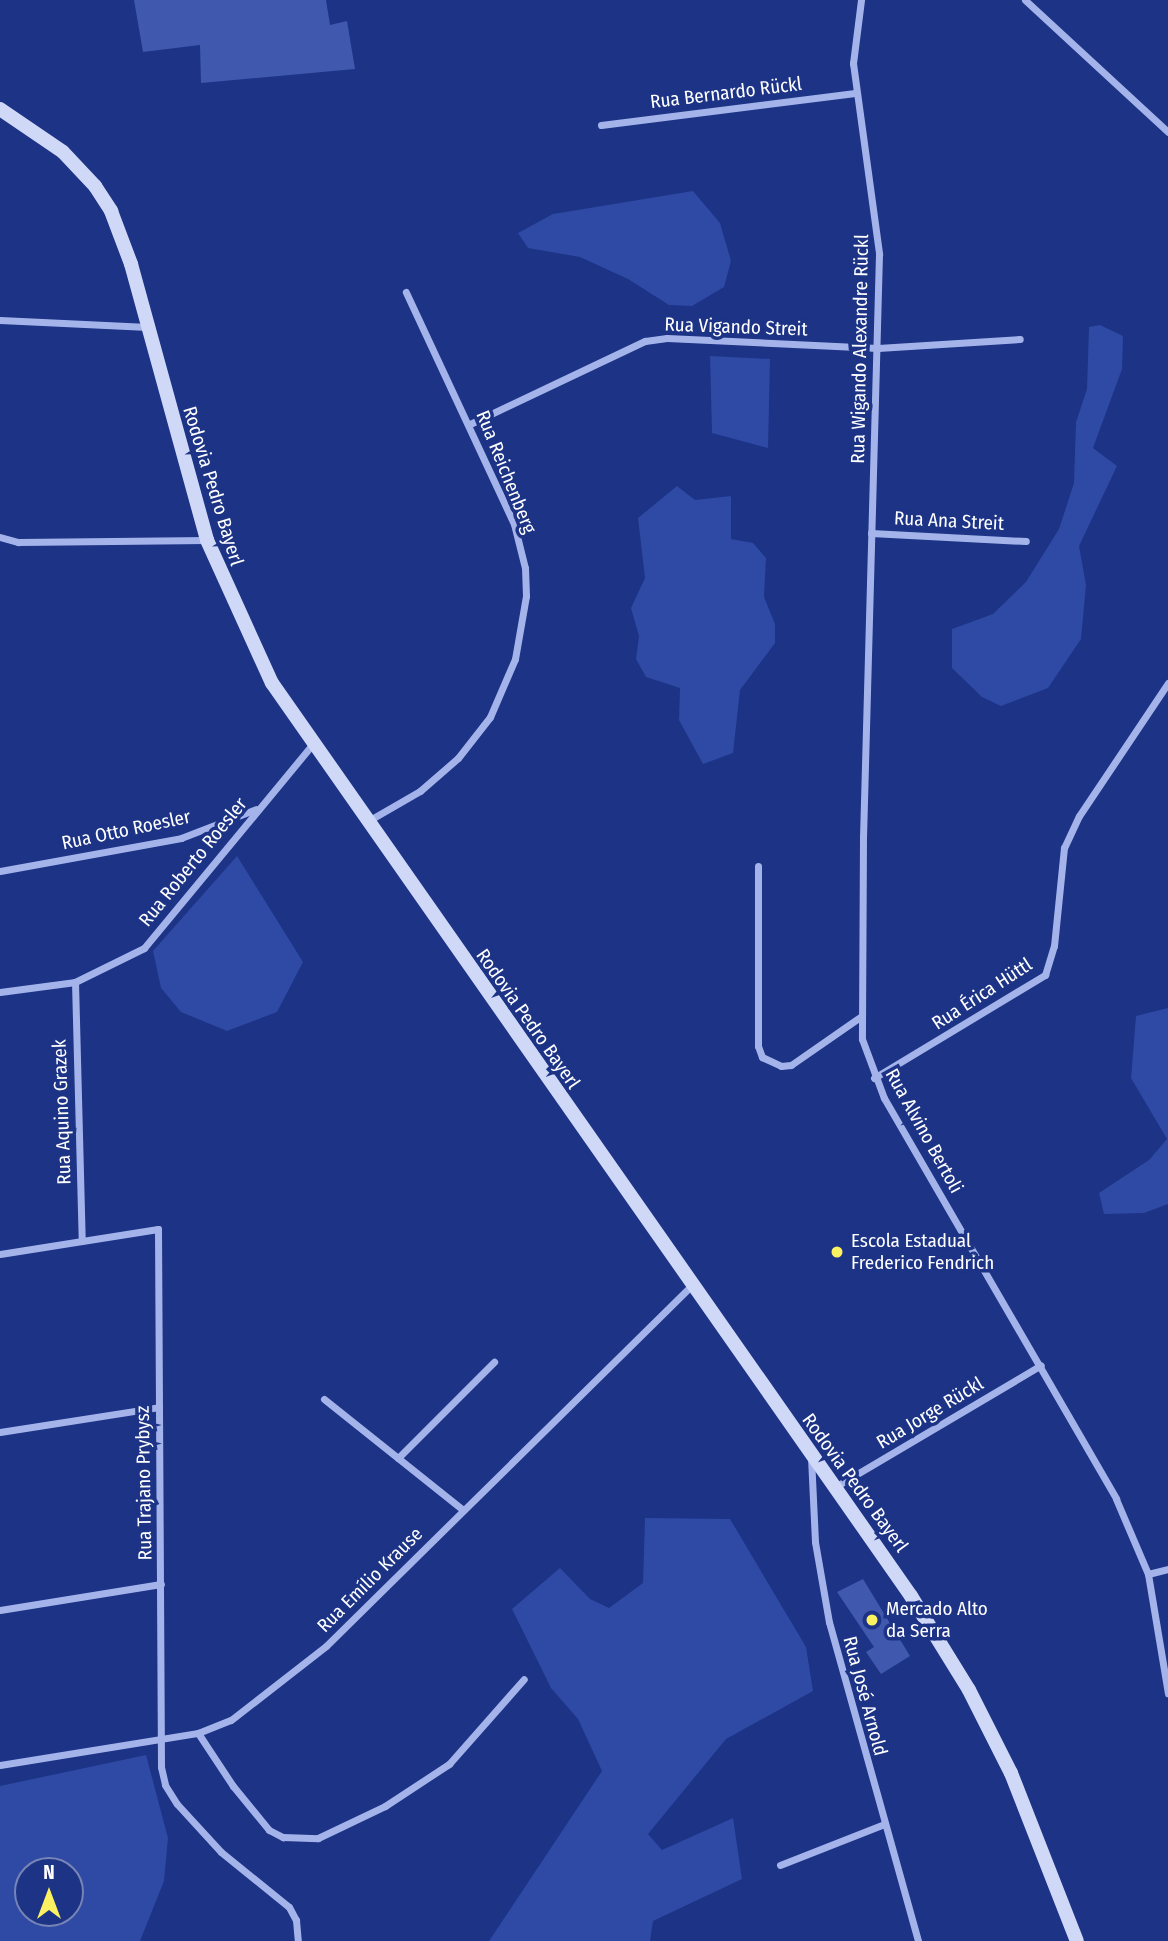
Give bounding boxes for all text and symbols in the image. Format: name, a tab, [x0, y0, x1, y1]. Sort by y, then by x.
street label: Rua Bernardo Rückl	[649, 72, 803, 114]
street label: Rua Wigando Alexandre Rückl	[847, 234, 873, 464]
street label: Rua Vigando Streit	[664, 313, 808, 341]
street label: Rodovia Pedro Bayerl	[178, 404, 248, 568]
street label: Rua Reichenberg	[471, 407, 541, 537]
street label: Rua Ana Streit	[893, 507, 1005, 535]
street label: Rua Roberto Roesler	[134, 793, 252, 931]
street label: Rua Otto Roesler	[60, 805, 192, 855]
street label: Rodovia Pedro Bayerl	[471, 945, 585, 1093]
street label: Rua Érica Hüttl	[928, 953, 1036, 1035]
street label: Rua Aquino Grazek	[48, 1039, 76, 1185]
street label: Rua Alvino Bertoli	[880, 1065, 968, 1197]
place label: Escola Estadual Frederico Fendrich	[851, 1230, 994, 1274]
marker: Escola Estadual Frederico Fendrich	[829, 1244, 845, 1260]
street label: Rua Jorge Rückl	[873, 1372, 987, 1454]
street label: Rua Trajano Prybysz	[131, 1405, 157, 1561]
street label: Rodovia Pedro Bayerl	[797, 1409, 913, 1557]
street label: Rua Emílio Krause	[313, 1523, 427, 1637]
place label: Mercado Alto da Serra	[886, 1598, 988, 1642]
marker: Mercado Alto da Serra	[864, 1612, 880, 1628]
street label: Rua José Arnold	[838, 1634, 892, 1758]
north arrow	[14, 1857, 84, 1927]
text: N	[43, 1861, 55, 1884]

